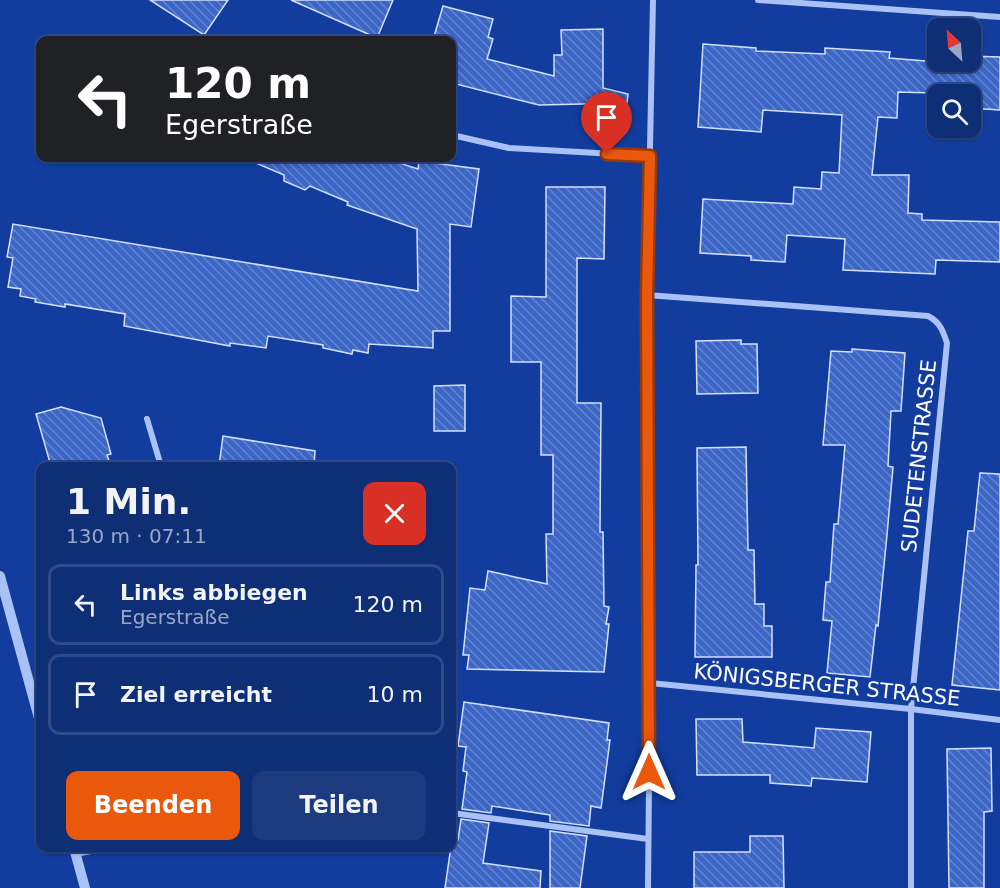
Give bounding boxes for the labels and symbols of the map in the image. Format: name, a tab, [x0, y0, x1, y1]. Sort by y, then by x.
north arrow	[927, 18, 981, 72]
pin	[581, 92, 632, 154]
street label: SUDETENSTRASSE	[897, 358, 941, 554]
street label: KÖNIGSBERGER STRASSE	[693, 658, 962, 711]
position arrow	[617, 740, 681, 804]

